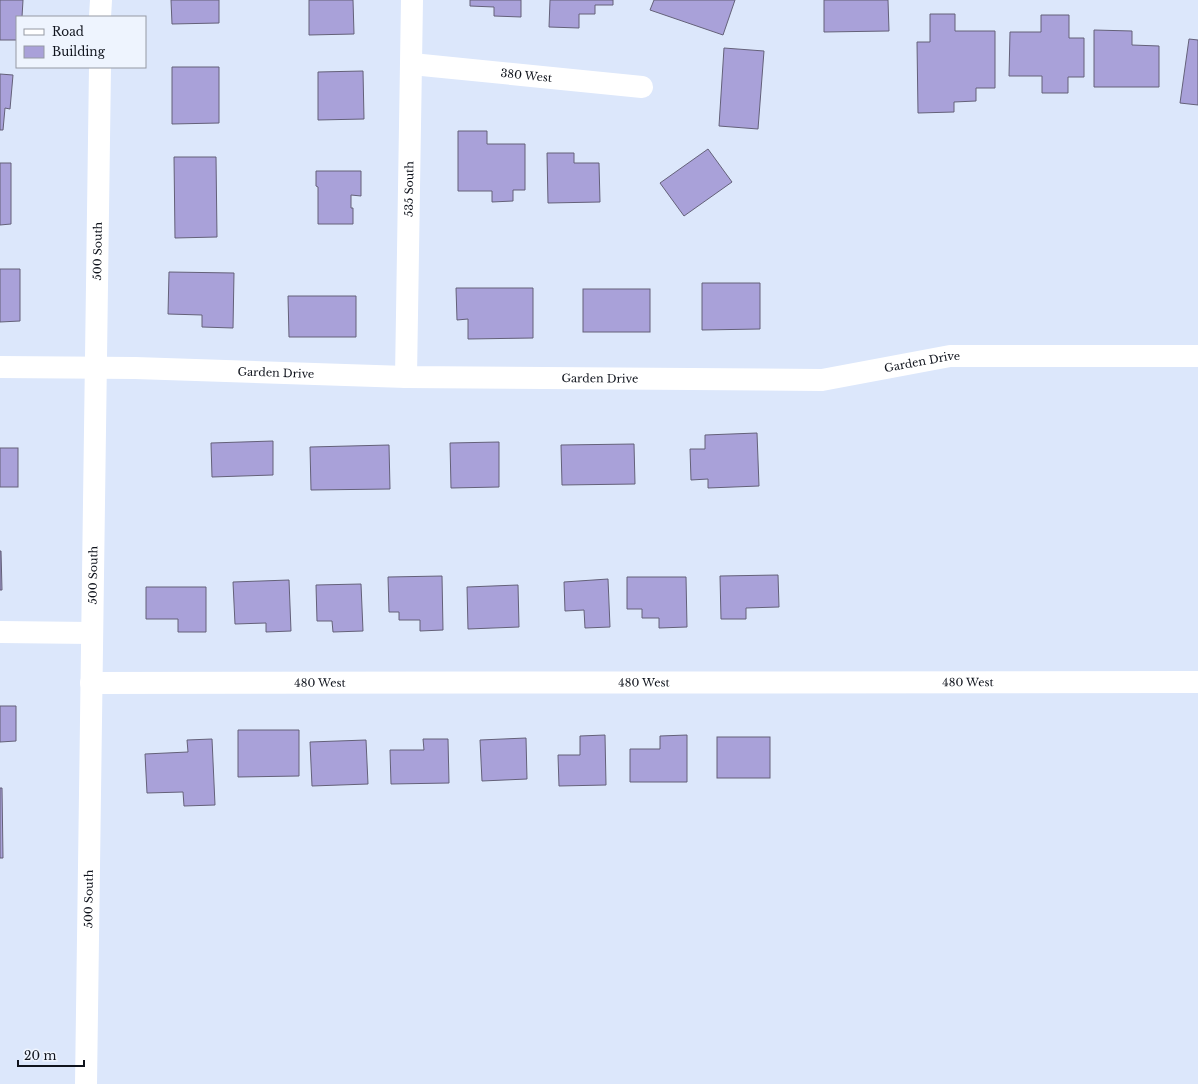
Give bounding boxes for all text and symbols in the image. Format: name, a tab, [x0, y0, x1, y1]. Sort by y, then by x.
legend	[16, 16, 146, 68]
text: Road	[52, 24, 84, 39]
text: Building	[52, 44, 106, 59]
street label: 380 West	[500, 66, 554, 85]
street label: 535 South	[402, 161, 416, 217]
street label: 500 South	[90, 221, 105, 280]
street label: Garden Drive	[883, 349, 960, 375]
street label: Garden Drive	[237, 364, 315, 381]
street label: Garden Drive	[561, 371, 638, 386]
street label: 500 South	[86, 545, 100, 604]
street label: 480 West	[618, 675, 670, 690]
street label: 480 West	[942, 675, 994, 689]
street label: 480 West	[294, 676, 346, 690]
street label: 500 South	[81, 869, 96, 928]
scale bar	[18, 1042, 84, 1068]
text: 20 m	[24, 1048, 56, 1063]

